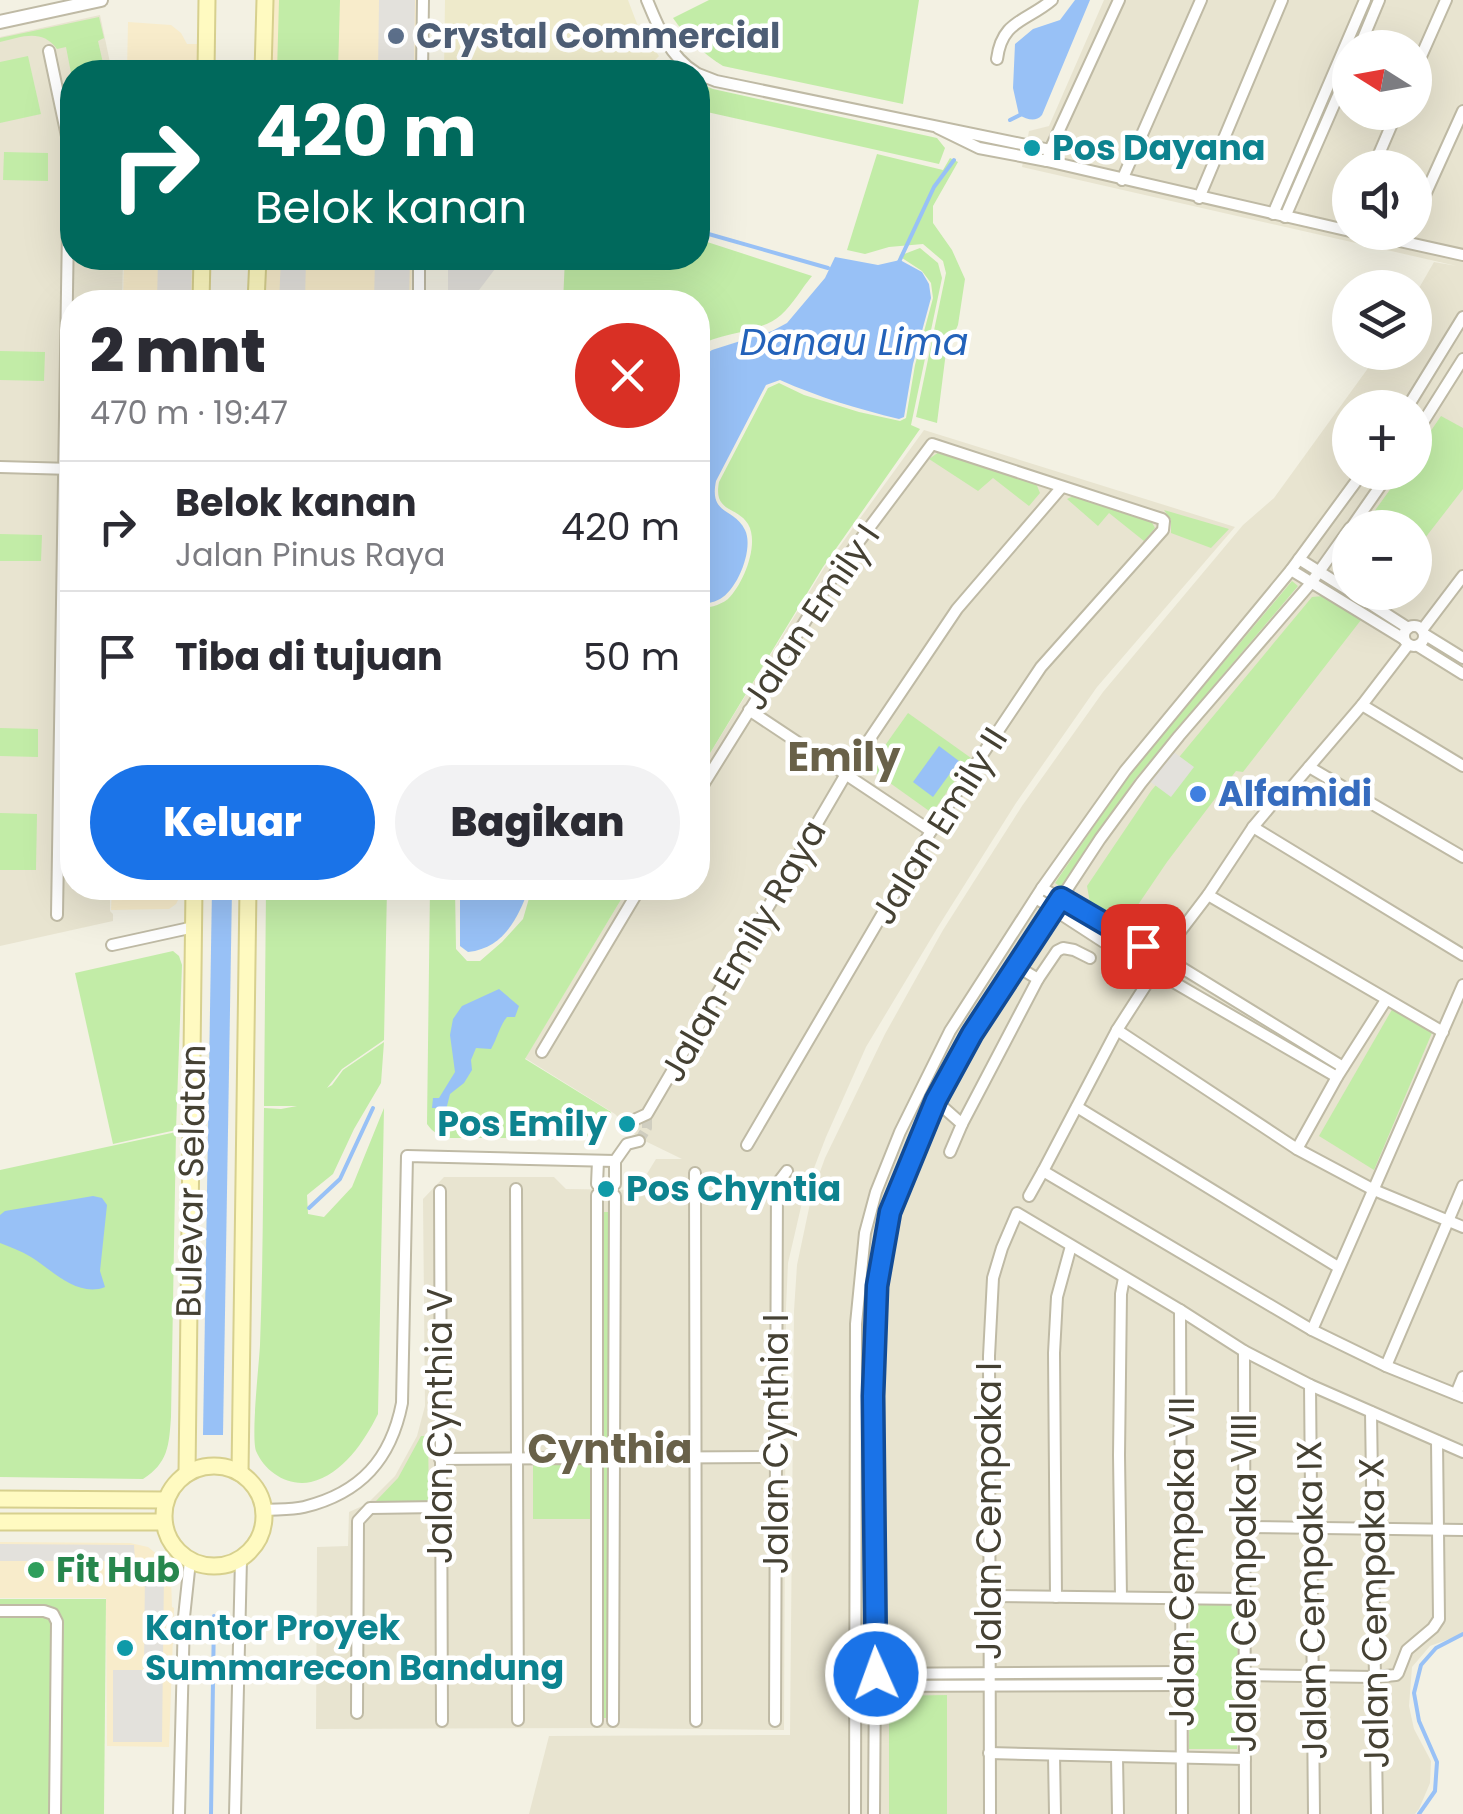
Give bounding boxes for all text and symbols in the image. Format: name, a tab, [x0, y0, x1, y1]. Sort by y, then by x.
place label: Crystal Commercial	[416, 11, 780, 60]
marker: Crystal Commercial	[385, 25, 407, 47]
north arrow	[1332, 30, 1432, 130]
map controls	[1332, 30, 1432, 610]
text: 420 m	[255, 82, 477, 181]
icon: right	[90, 100, 220, 230]
place label: Pos Dayana	[1052, 123, 1266, 172]
marker: Pos Dayana	[1021, 137, 1043, 159]
button: sound	[1332, 150, 1432, 250]
text: Belok kanan	[255, 176, 527, 239]
button: layers	[1332, 270, 1432, 370]
text: 2 mnt	[90, 309, 266, 393]
water label: Danau Lima	[740, 315, 968, 368]
button: close	[575, 323, 680, 428]
text: 470 m · 19:47	[90, 390, 288, 435]
button: +	[1332, 390, 1432, 490]
text: Belok kanan	[175, 476, 417, 529]
icon: right	[90, 499, 145, 554]
text: 420 m	[561, 500, 680, 553]
button: −	[1332, 510, 1432, 610]
street label: Jalan Emily I	[730, 514, 891, 720]
text: Jalan Pinus Raya	[175, 532, 445, 577]
icon: arrive	[90, 629, 145, 684]
text: Tiba di tujuan	[175, 630, 443, 683]
text: 50 m	[583, 630, 680, 683]
street label: Jalan Emily II	[859, 718, 1019, 934]
district label: Emily	[788, 729, 901, 785]
button: Keluar	[90, 765, 375, 880]
button: Bagikan	[395, 765, 680, 880]
place label: Alfamidi	[1218, 769, 1372, 818]
marker: Alfamidi	[1187, 783, 1209, 805]
street label: Jalan Emily Raya	[648, 811, 837, 1091]
pin	[1101, 904, 1186, 989]
icon: arrive	[1116, 919, 1171, 974]
street label: Bulevar Selatan	[164, 1044, 217, 1318]
place label: Pos Emily	[437, 1099, 608, 1148]
marker: Pos Emily	[616, 1113, 638, 1135]
place label: Pos Chyntia	[626, 1164, 841, 1213]
marker: Pos Chyntia	[595, 1178, 617, 1200]
street label: Jalan Cynthia V	[415, 1288, 464, 1564]
street label: Jalan Cynthia I	[751, 1314, 800, 1574]
street label: Jalan Cempaka I	[964, 1362, 1013, 1660]
street label: Jalan Cempaka VII	[1157, 1397, 1206, 1727]
street label: Jalan Cempaka VIII	[1219, 1414, 1268, 1752]
district label: Cynthia	[528, 1421, 692, 1477]
street label: Jalan Cempaka IX	[1284, 1440, 1339, 1760]
street label: Jalan Cempaka X	[1346, 1457, 1401, 1769]
place label: Fit Hub	[56, 1545, 180, 1594]
marker: Fit Hub	[25, 1559, 47, 1581]
place label: Kantor Proyek Summarecon Bandung	[145, 1603, 564, 1692]
position arrow	[824, 1622, 928, 1726]
marker: Kantor Proyek Summarecon Bandung	[114, 1637, 136, 1659]

